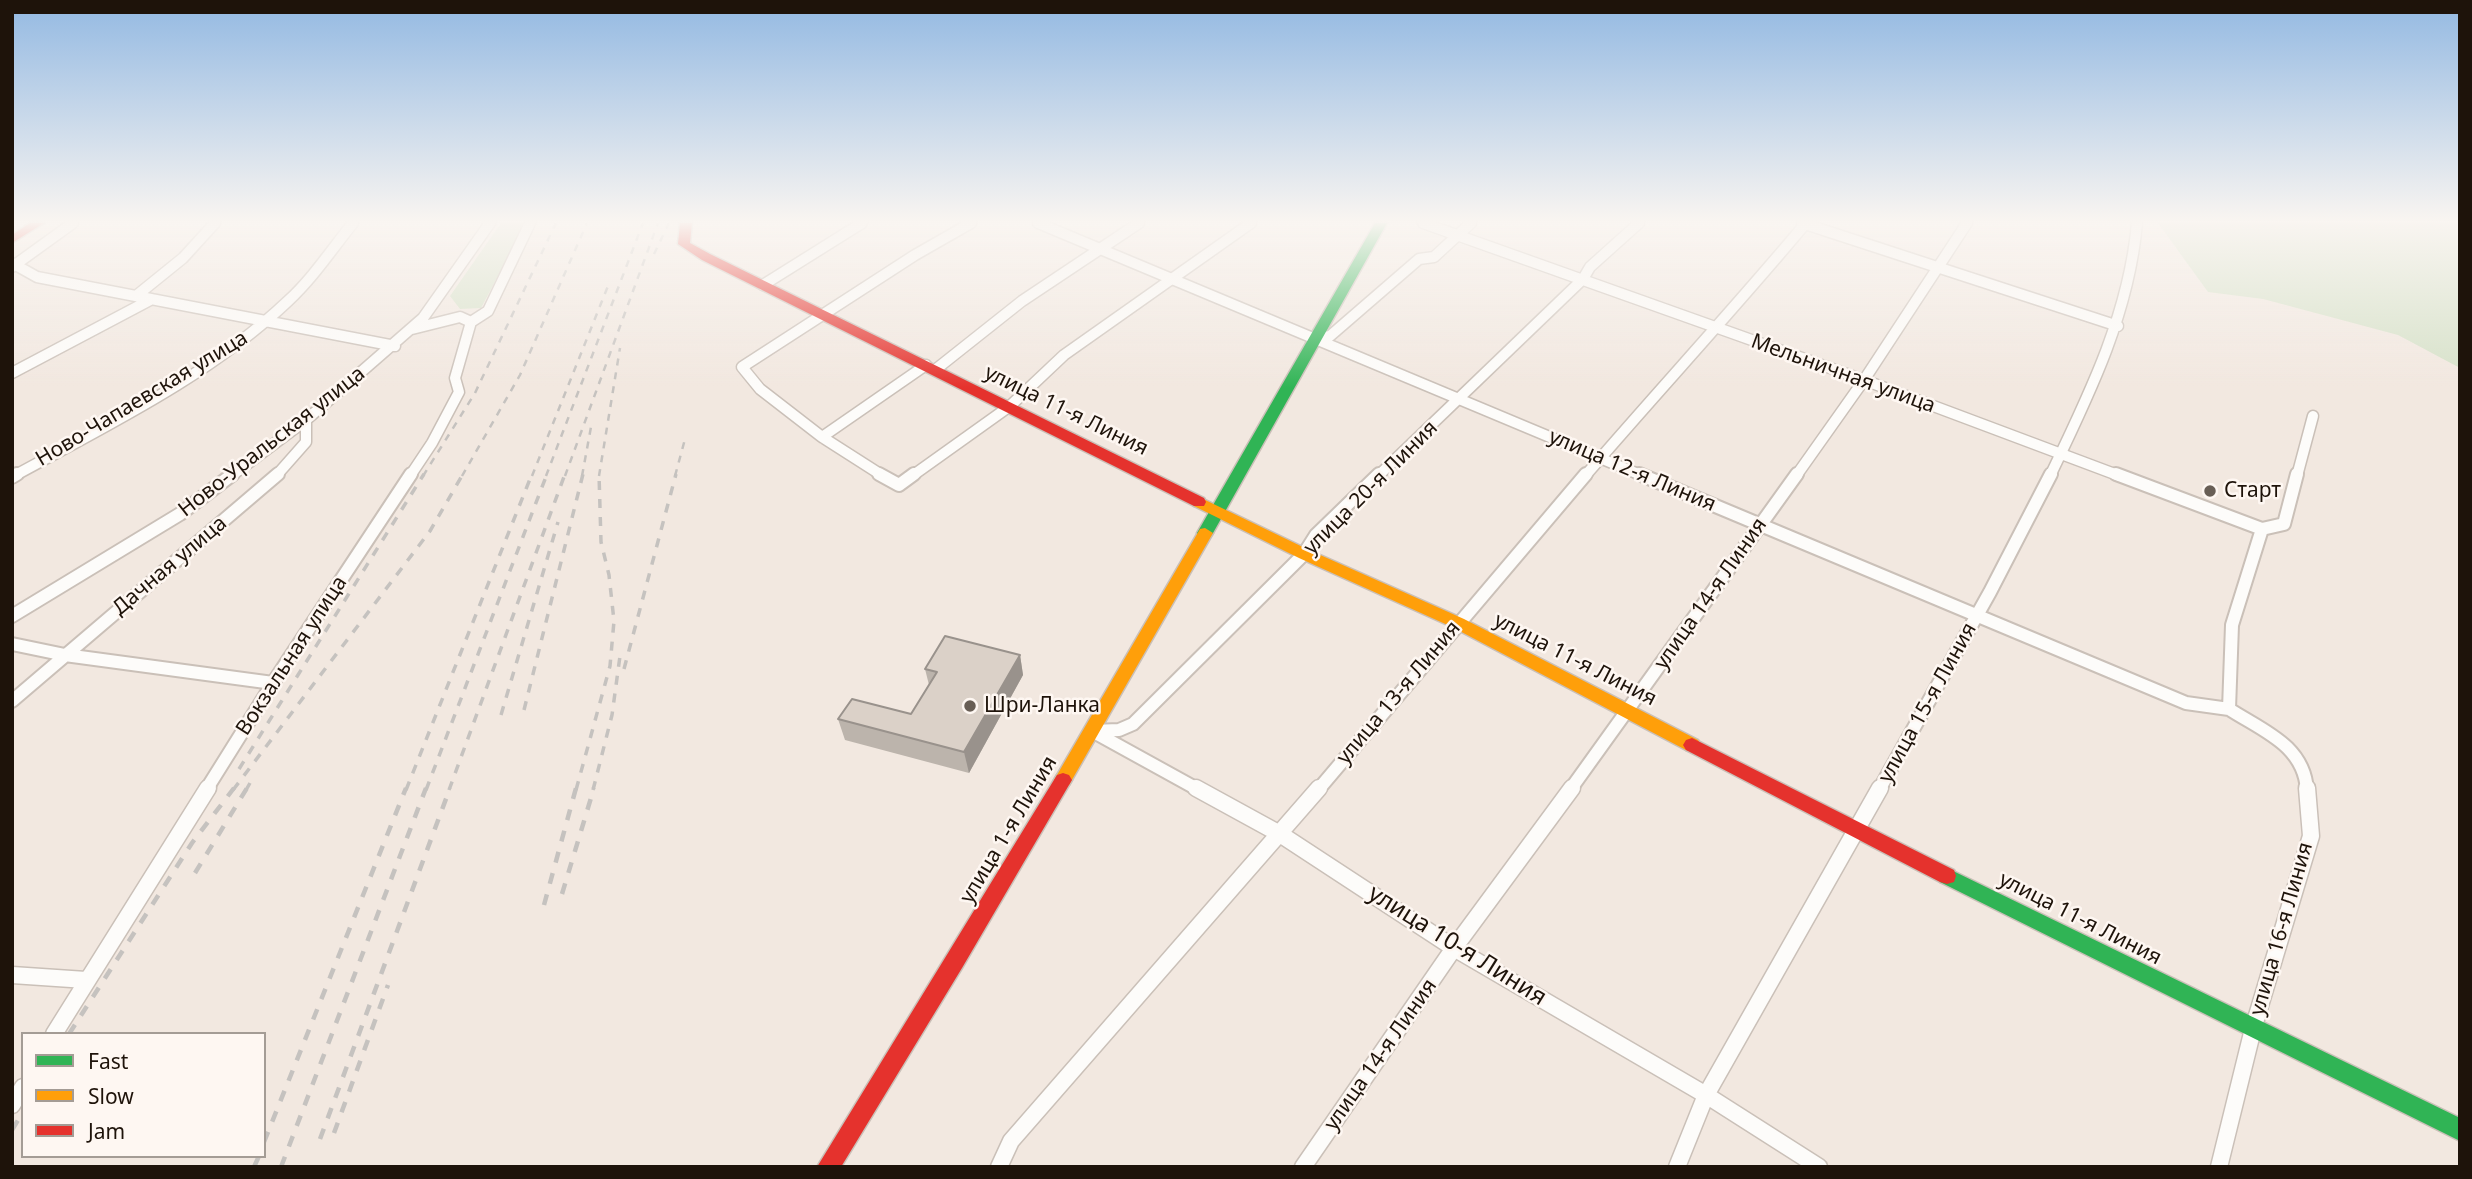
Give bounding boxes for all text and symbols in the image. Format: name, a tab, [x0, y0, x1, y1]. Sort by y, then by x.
street label: Ново-Чапаевская улица	[32, 326, 252, 472]
street label: Мельничная улица	[1747, 329, 1939, 419]
street label: улица 11-я Линия	[980, 360, 1152, 462]
street label: Ново-Уральская улица	[174, 361, 370, 523]
street label: улица 20-я Линия	[1299, 416, 1443, 560]
street label: улица 12-я Линия	[1545, 424, 1719, 518]
place label: Cтарт	[2224, 478, 2281, 504]
marker: Cтарт	[2202, 483, 2218, 499]
street label: Дачная улица	[108, 511, 232, 621]
street label: улица 14-я Линия	[1649, 513, 1773, 675]
street label: Вокзальная улица	[231, 572, 353, 740]
street label: улица 11-я Линия	[1489, 608, 1661, 712]
street label: улица 13-я Линия	[1332, 616, 1466, 770]
street label: улица 15-я Линия	[1874, 619, 1982, 787]
place label: Шри-Ланка	[984, 693, 1100, 719]
marker: Шри-Ланка	[962, 698, 978, 714]
street label: улица 1-я Линия	[955, 752, 1063, 908]
street label: улица 16-я Линия	[2245, 839, 2319, 1019]
street label: улица 11-я Линия	[1994, 867, 2166, 971]
street label: улица 10-я Линия	[1363, 880, 1551, 1012]
street label: улица 14-я Линия	[1319, 974, 1443, 1136]
legend	[21, 1032, 266, 1158]
text: Fast	[88, 1047, 128, 1075]
text: Slow	[88, 1082, 134, 1110]
text: Jam	[88, 1117, 125, 1145]

